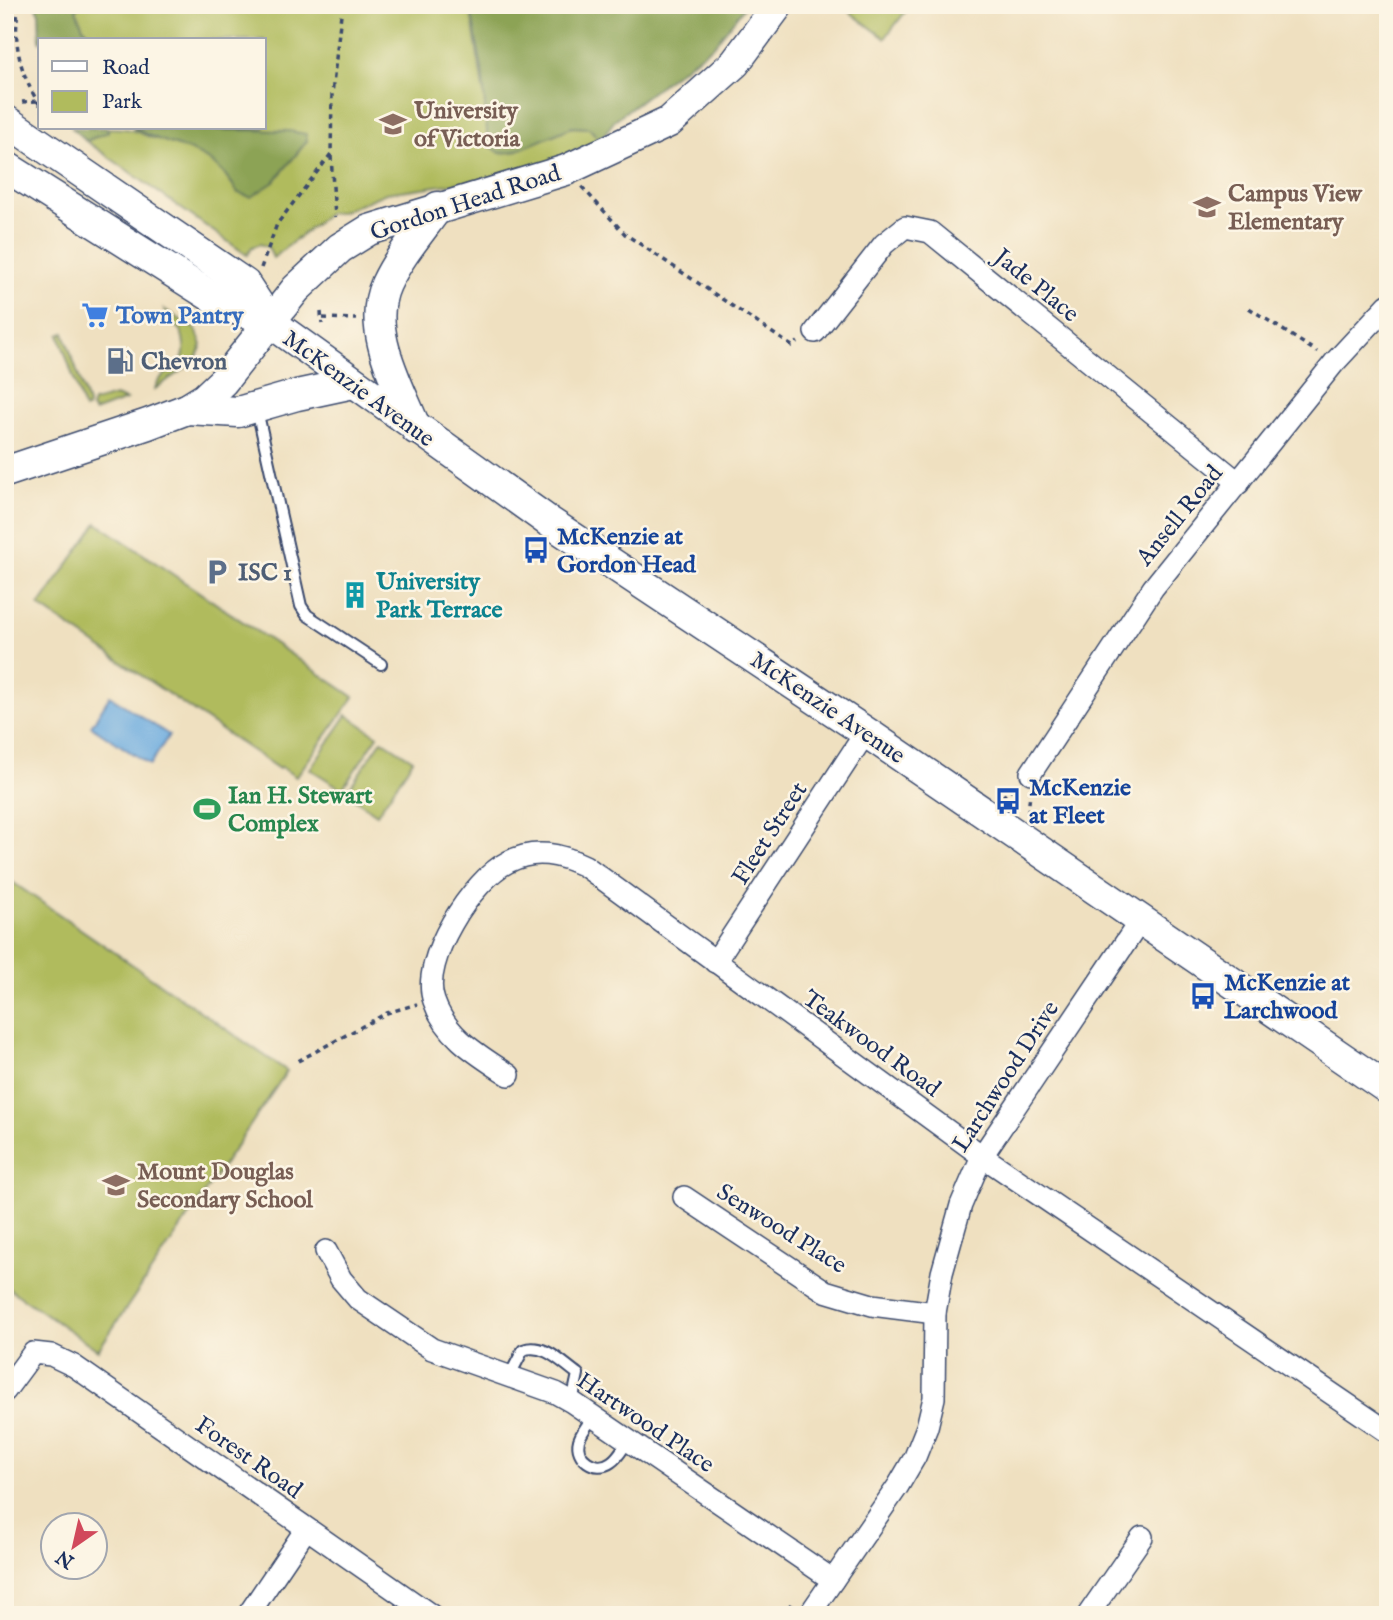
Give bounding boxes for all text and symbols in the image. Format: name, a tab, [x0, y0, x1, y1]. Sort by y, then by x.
legend	[38, 38, 266, 130]
text: Road	[102, 55, 150, 82]
text: Park	[102, 89, 143, 116]
place label: University of Victoria	[413, 96, 520, 155]
school or university icon: University of Victoria	[378, 109, 408, 139]
street label: Gordon Head Road	[366, 158, 565, 249]
place label: Campus View Elementary	[1228, 179, 1363, 238]
school or university icon: Campus View Elementary	[1192, 192, 1222, 222]
street label: Jade Place	[985, 241, 1085, 330]
supermarket icon: Town Pantry	[80, 300, 110, 330]
place label: Town Pantry	[115, 301, 245, 332]
street label: McKenzie Avenue	[276, 324, 440, 455]
fuel station icon: Chevron	[105, 346, 135, 376]
place label: Chevron	[141, 347, 227, 378]
street label: Ansell Road	[1129, 459, 1230, 574]
place label: McKenzie at Gordon Head	[557, 522, 697, 581]
bus stop icon: McKenzie at Gordon Head	[521, 535, 551, 565]
parking icon: ISC 1	[202, 557, 232, 587]
place label: ISC 1	[238, 558, 292, 589]
place label: University Park Terrace	[375, 567, 503, 626]
building icon: University Park Terrace	[340, 580, 370, 610]
street label: McKenzie Avenue	[744, 645, 911, 772]
place label: McKenzie at Fleet	[1029, 773, 1131, 832]
street label: Fleet Street	[725, 776, 815, 891]
place label: Ian H. Stewart Complex	[228, 781, 373, 840]
bus stop icon: McKenzie at Fleet	[993, 786, 1023, 816]
sports icon: Ian H. Stewart Complex	[192, 794, 222, 824]
place label: McKenzie at Larchwood	[1224, 968, 1351, 1027]
bus stop icon: McKenzie at Larchwood	[1188, 981, 1218, 1011]
street label: Teakwood Road	[796, 984, 946, 1105]
street label: Larchwood Drive	[946, 995, 1067, 1158]
place label: Mount Douglas Secondary School	[137, 1157, 313, 1216]
school or university icon: Mount Douglas Secondary School	[101, 1170, 131, 1200]
street label: Senwood Place	[710, 1177, 852, 1281]
street label: Hartwood Place	[570, 1366, 720, 1481]
street label: Forest Road	[189, 1410, 308, 1507]
north arrow	[38, 1512, 108, 1582]
text: N	[52, 1544, 80, 1574]

